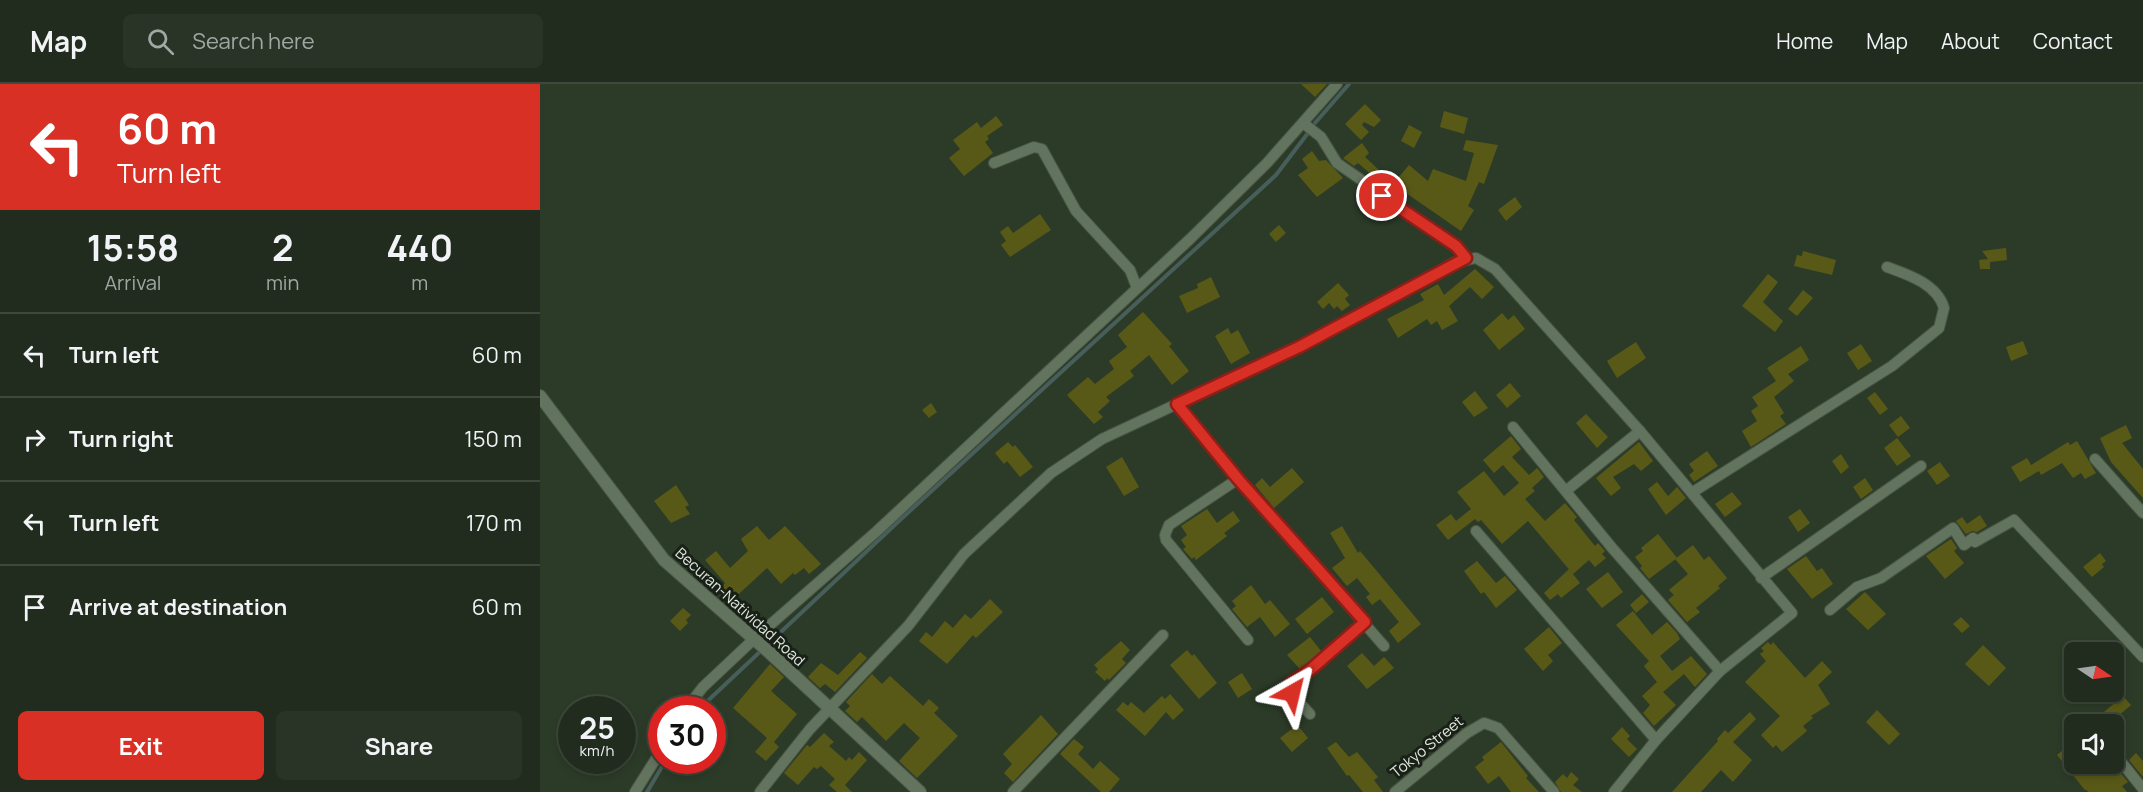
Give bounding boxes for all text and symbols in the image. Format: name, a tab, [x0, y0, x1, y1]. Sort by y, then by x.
search box	[123, 14, 543, 68]
text: Map	[30, 22, 87, 60]
icon: search	[144, 25, 177, 58]
text: Search here	[192, 26, 315, 56]
text: Home	[1776, 27, 1833, 55]
text: Map	[1866, 27, 1908, 55]
text: About	[1941, 27, 2000, 55]
text: Contact	[2033, 27, 2113, 55]
text: 60 m	[117, 99, 217, 157]
icon: left	[18, 108, 96, 186]
text: Turn left	[117, 154, 221, 191]
pin	[1356, 170, 1407, 221]
icon: arrive	[1365, 179, 1398, 212]
text: 15:58	[87, 223, 179, 272]
text: 2	[272, 223, 293, 272]
text: 440	[386, 223, 453, 272]
text: Arrival	[104, 269, 161, 296]
text: min	[266, 269, 299, 296]
text: m	[411, 269, 428, 296]
icon: left	[18, 339, 51, 372]
text: Turn left	[69, 340, 159, 370]
text: 60 m	[472, 340, 522, 370]
icon: right	[18, 423, 51, 456]
text: Turn right	[69, 424, 174, 454]
text: 150 m	[464, 424, 522, 454]
icon: left	[18, 507, 51, 540]
text: Turn left	[69, 508, 159, 538]
text: 170 m	[466, 508, 522, 538]
street label: Becuran-Natividad Road	[671, 543, 810, 671]
icon: arrive	[18, 591, 51, 624]
text: Arrive at destination	[69, 592, 287, 622]
text: 60 m	[472, 592, 522, 622]
north arrow	[2064, 642, 2124, 702]
map controls	[2064, 642, 2124, 774]
position arrow	[1260, 661, 1324, 725]
speed limit sign: 30	[648, 696, 726, 774]
text: 25	[579, 707, 615, 748]
button: Exit	[18, 711, 264, 780]
button: Share	[276, 711, 522, 780]
street label: Tokyo Street	[1386, 711, 1467, 782]
button: sound	[2064, 714, 2124, 774]
text: km/h	[580, 740, 614, 761]

